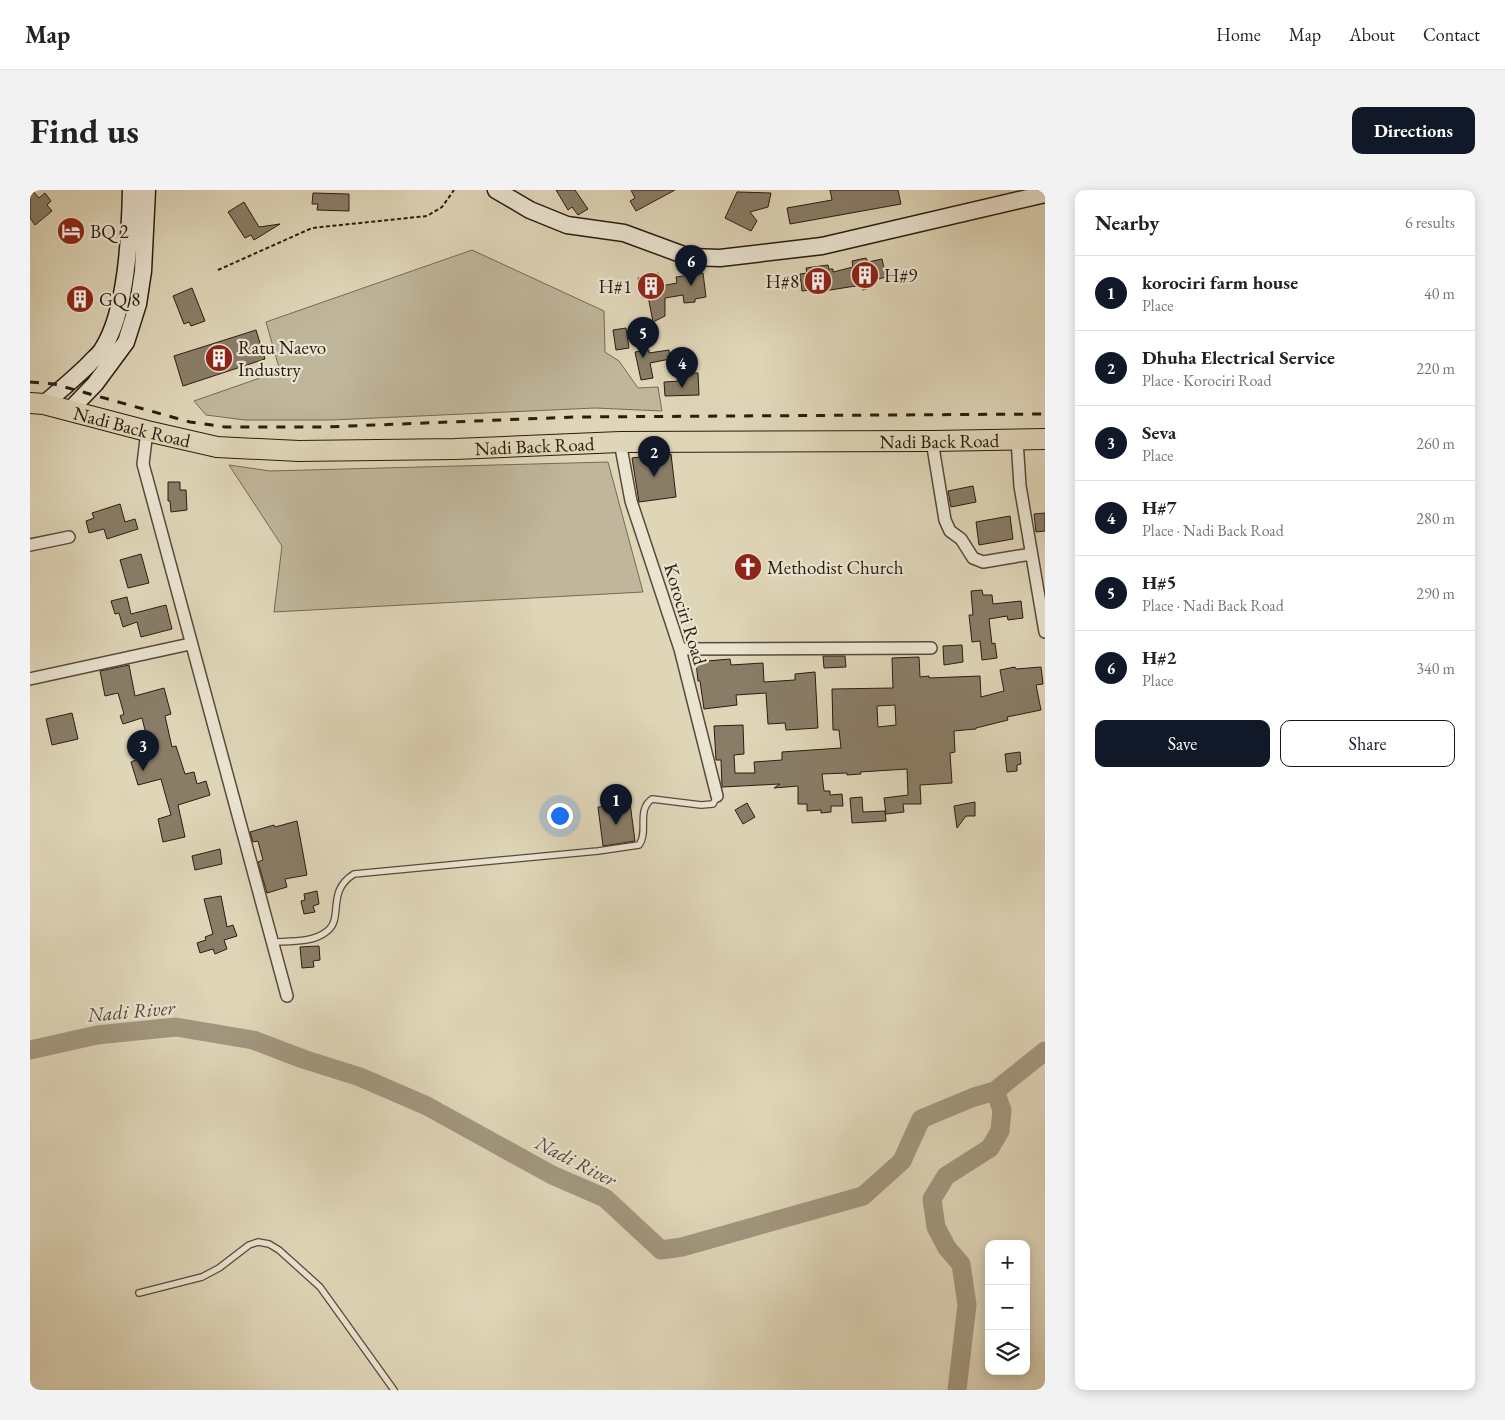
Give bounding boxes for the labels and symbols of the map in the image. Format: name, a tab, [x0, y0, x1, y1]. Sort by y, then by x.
hotel icon: BQ 2	[56, 216, 86, 246]
place label: BQ 2	[90, 219, 129, 244]
pin: 6	[675, 245, 707, 286]
building icon: H#9	[850, 260, 880, 290]
place label: H#9	[884, 263, 917, 288]
building icon: H#8	[803, 266, 833, 296]
place label: H#8	[766, 269, 799, 294]
building icon: H#1	[636, 271, 666, 301]
place label: H#1	[599, 274, 632, 299]
building icon: GQ 8	[65, 284, 95, 314]
place label: GQ 8	[99, 287, 140, 312]
pin: 5	[627, 317, 659, 358]
place label: Ratu Naevo Industry	[238, 335, 326, 382]
building icon: Ratu Naevo Industry	[204, 343, 234, 373]
pin: 4	[666, 347, 698, 388]
street label: Nadi Back Road	[71, 400, 193, 454]
street label: Nadi Back Road	[879, 428, 1000, 454]
street label: Nadi Back Road	[474, 431, 595, 461]
pin: 2	[638, 436, 670, 477]
church icon: Methodist Church	[733, 552, 763, 582]
place label: Methodist Church	[767, 555, 904, 580]
street label: Korociri Road	[658, 560, 713, 668]
pin: 3	[127, 730, 159, 771]
pin: 1	[600, 784, 632, 825]
your location	[547, 803, 573, 829]
water label: Nadi River	[85, 994, 177, 1028]
water label: Nadi River	[530, 1129, 622, 1193]

